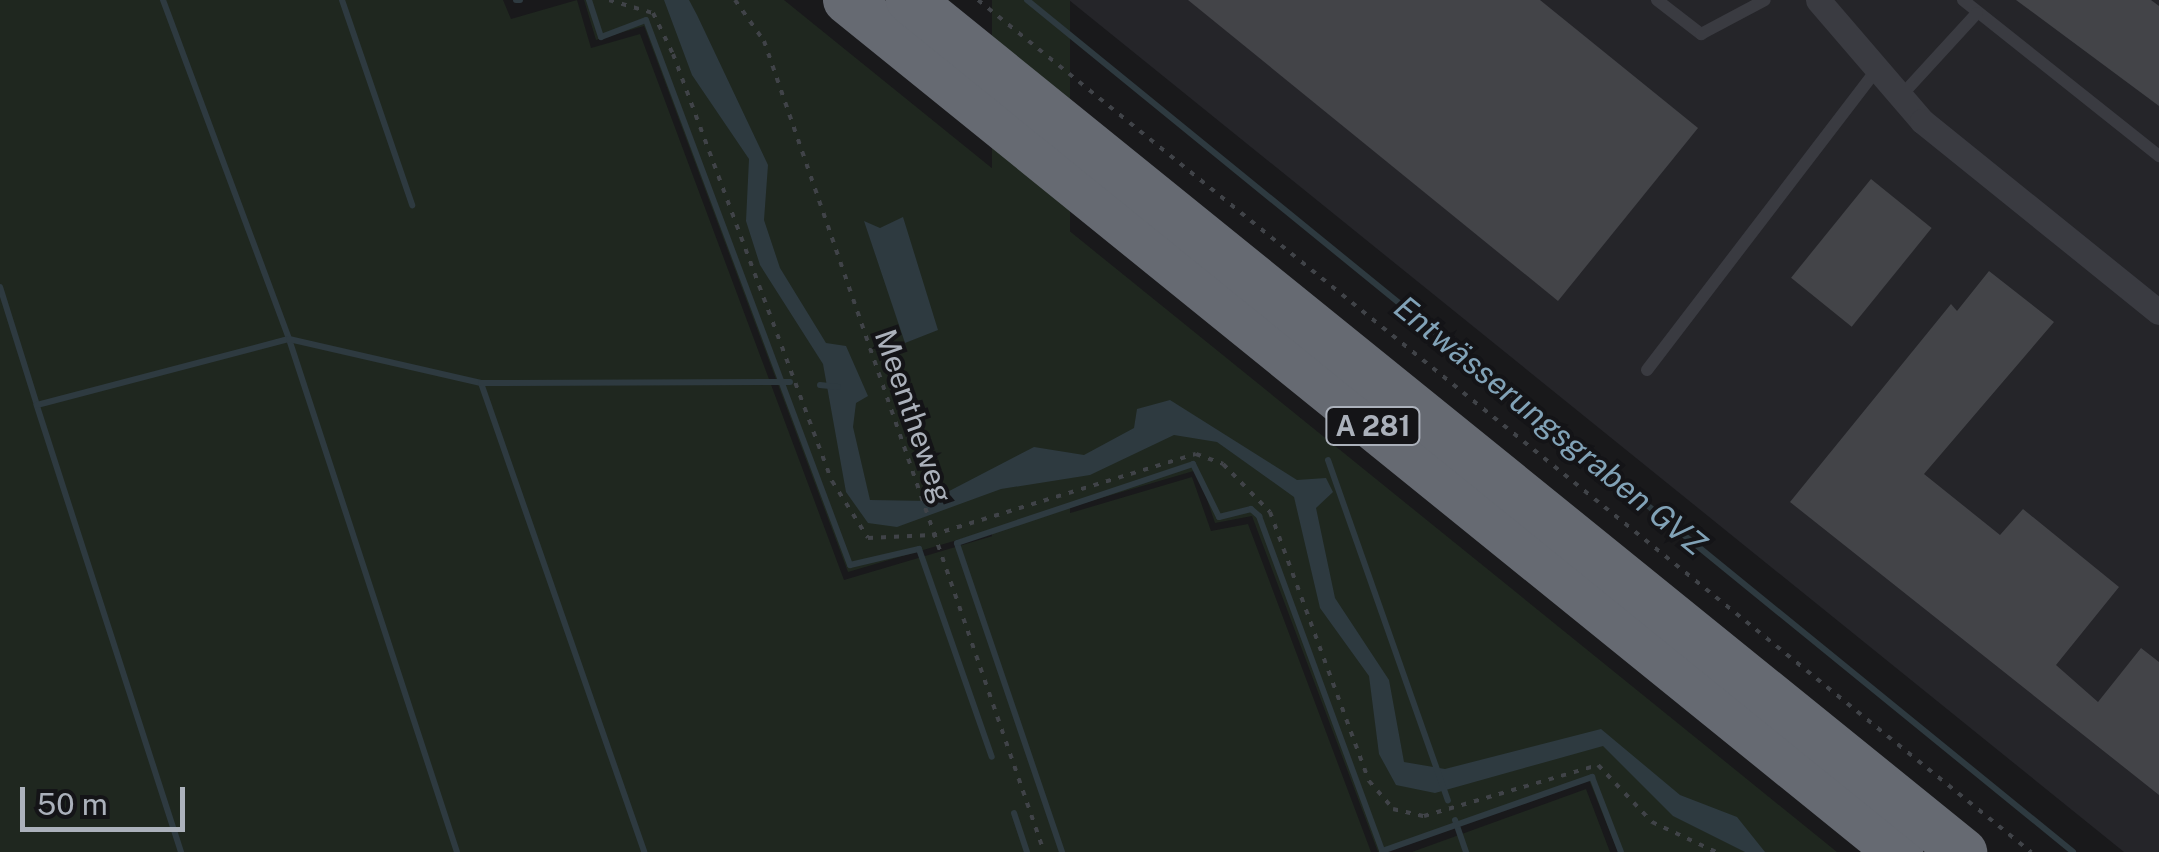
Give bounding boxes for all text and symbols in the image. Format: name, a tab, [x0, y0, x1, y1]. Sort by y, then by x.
water label: Entwässerungsgraben GVZ	[1386, 288, 1714, 564]
street label: Meentheweg	[867, 324, 961, 508]
road number: A 281	[1323, 403, 1423, 449]
scale bar	[25, 767, 190, 829]
text: 50 m	[37, 786, 108, 822]

